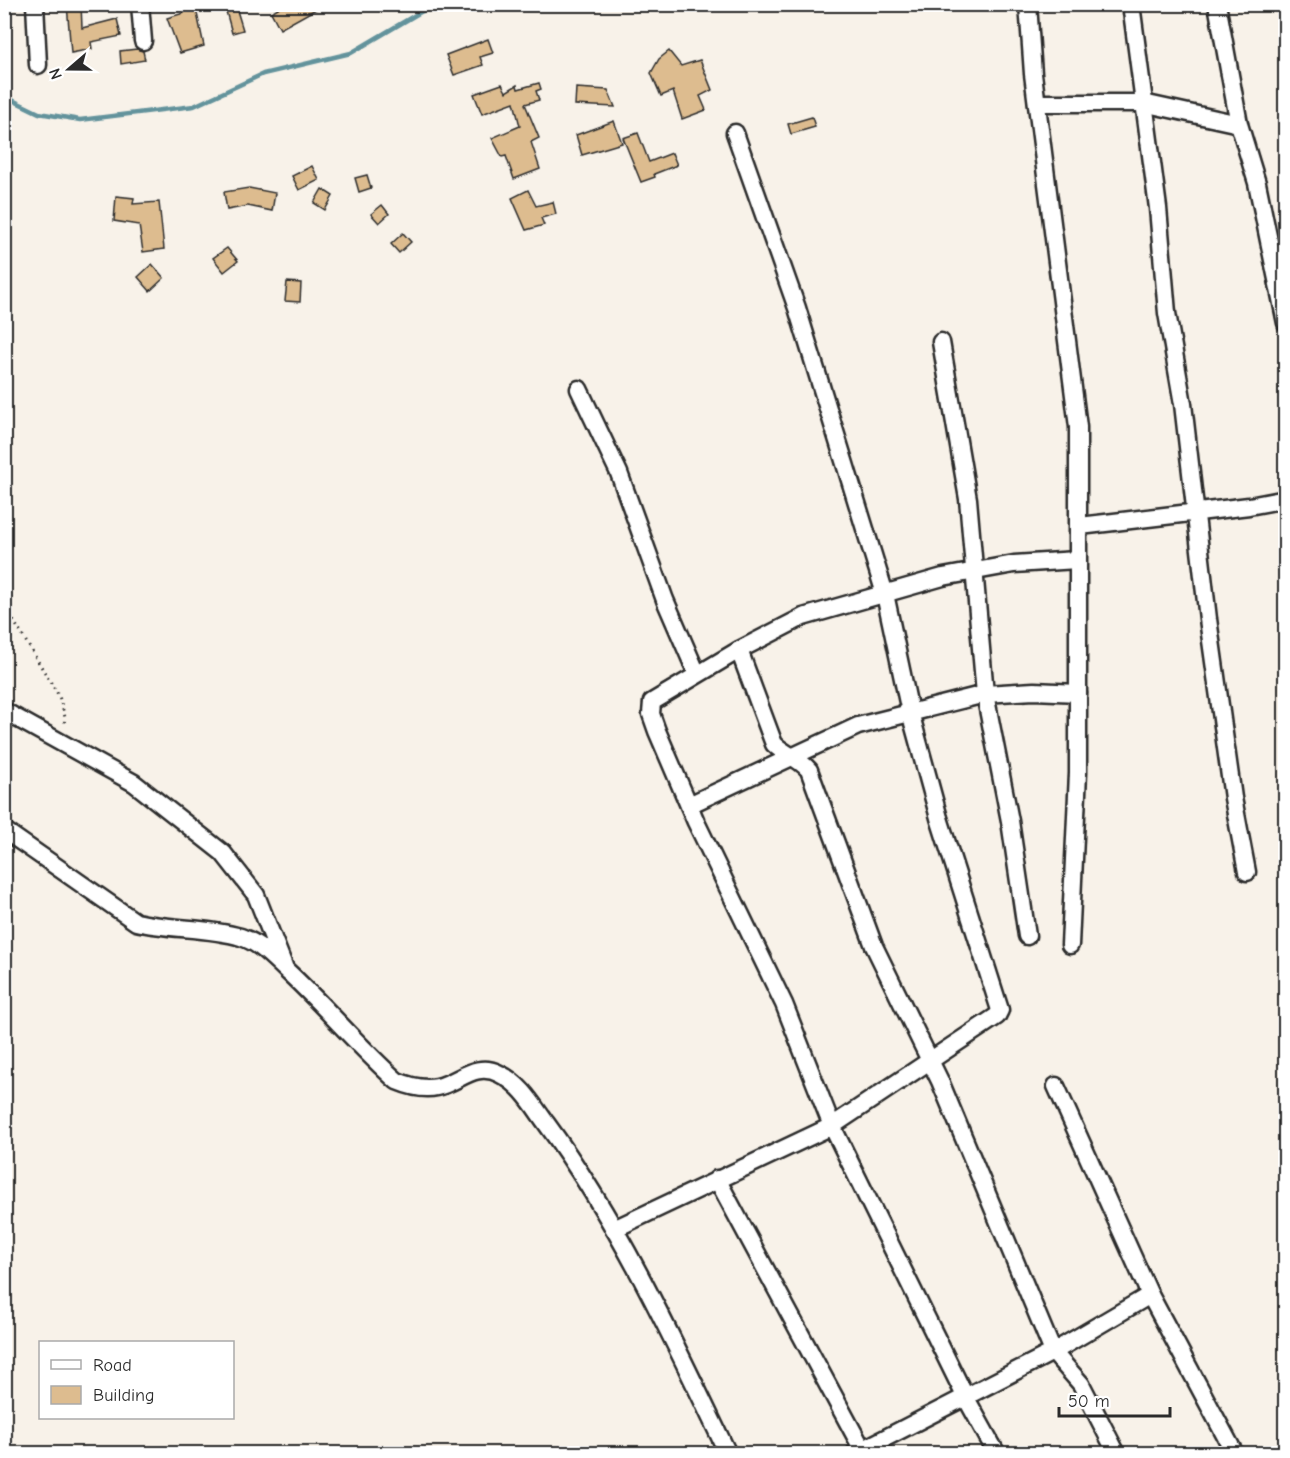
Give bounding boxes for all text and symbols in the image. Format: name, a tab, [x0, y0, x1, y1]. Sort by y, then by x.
north arrow	[39, 39, 99, 99]
text: N	[46, 66, 66, 82]
legend	[39, 1341, 234, 1419]
text: Road	[93, 1355, 132, 1376]
scale bar	[1059, 1380, 1170, 1418]
text: Building	[93, 1385, 155, 1406]
text: 50 m	[1068, 1391, 1110, 1412]

